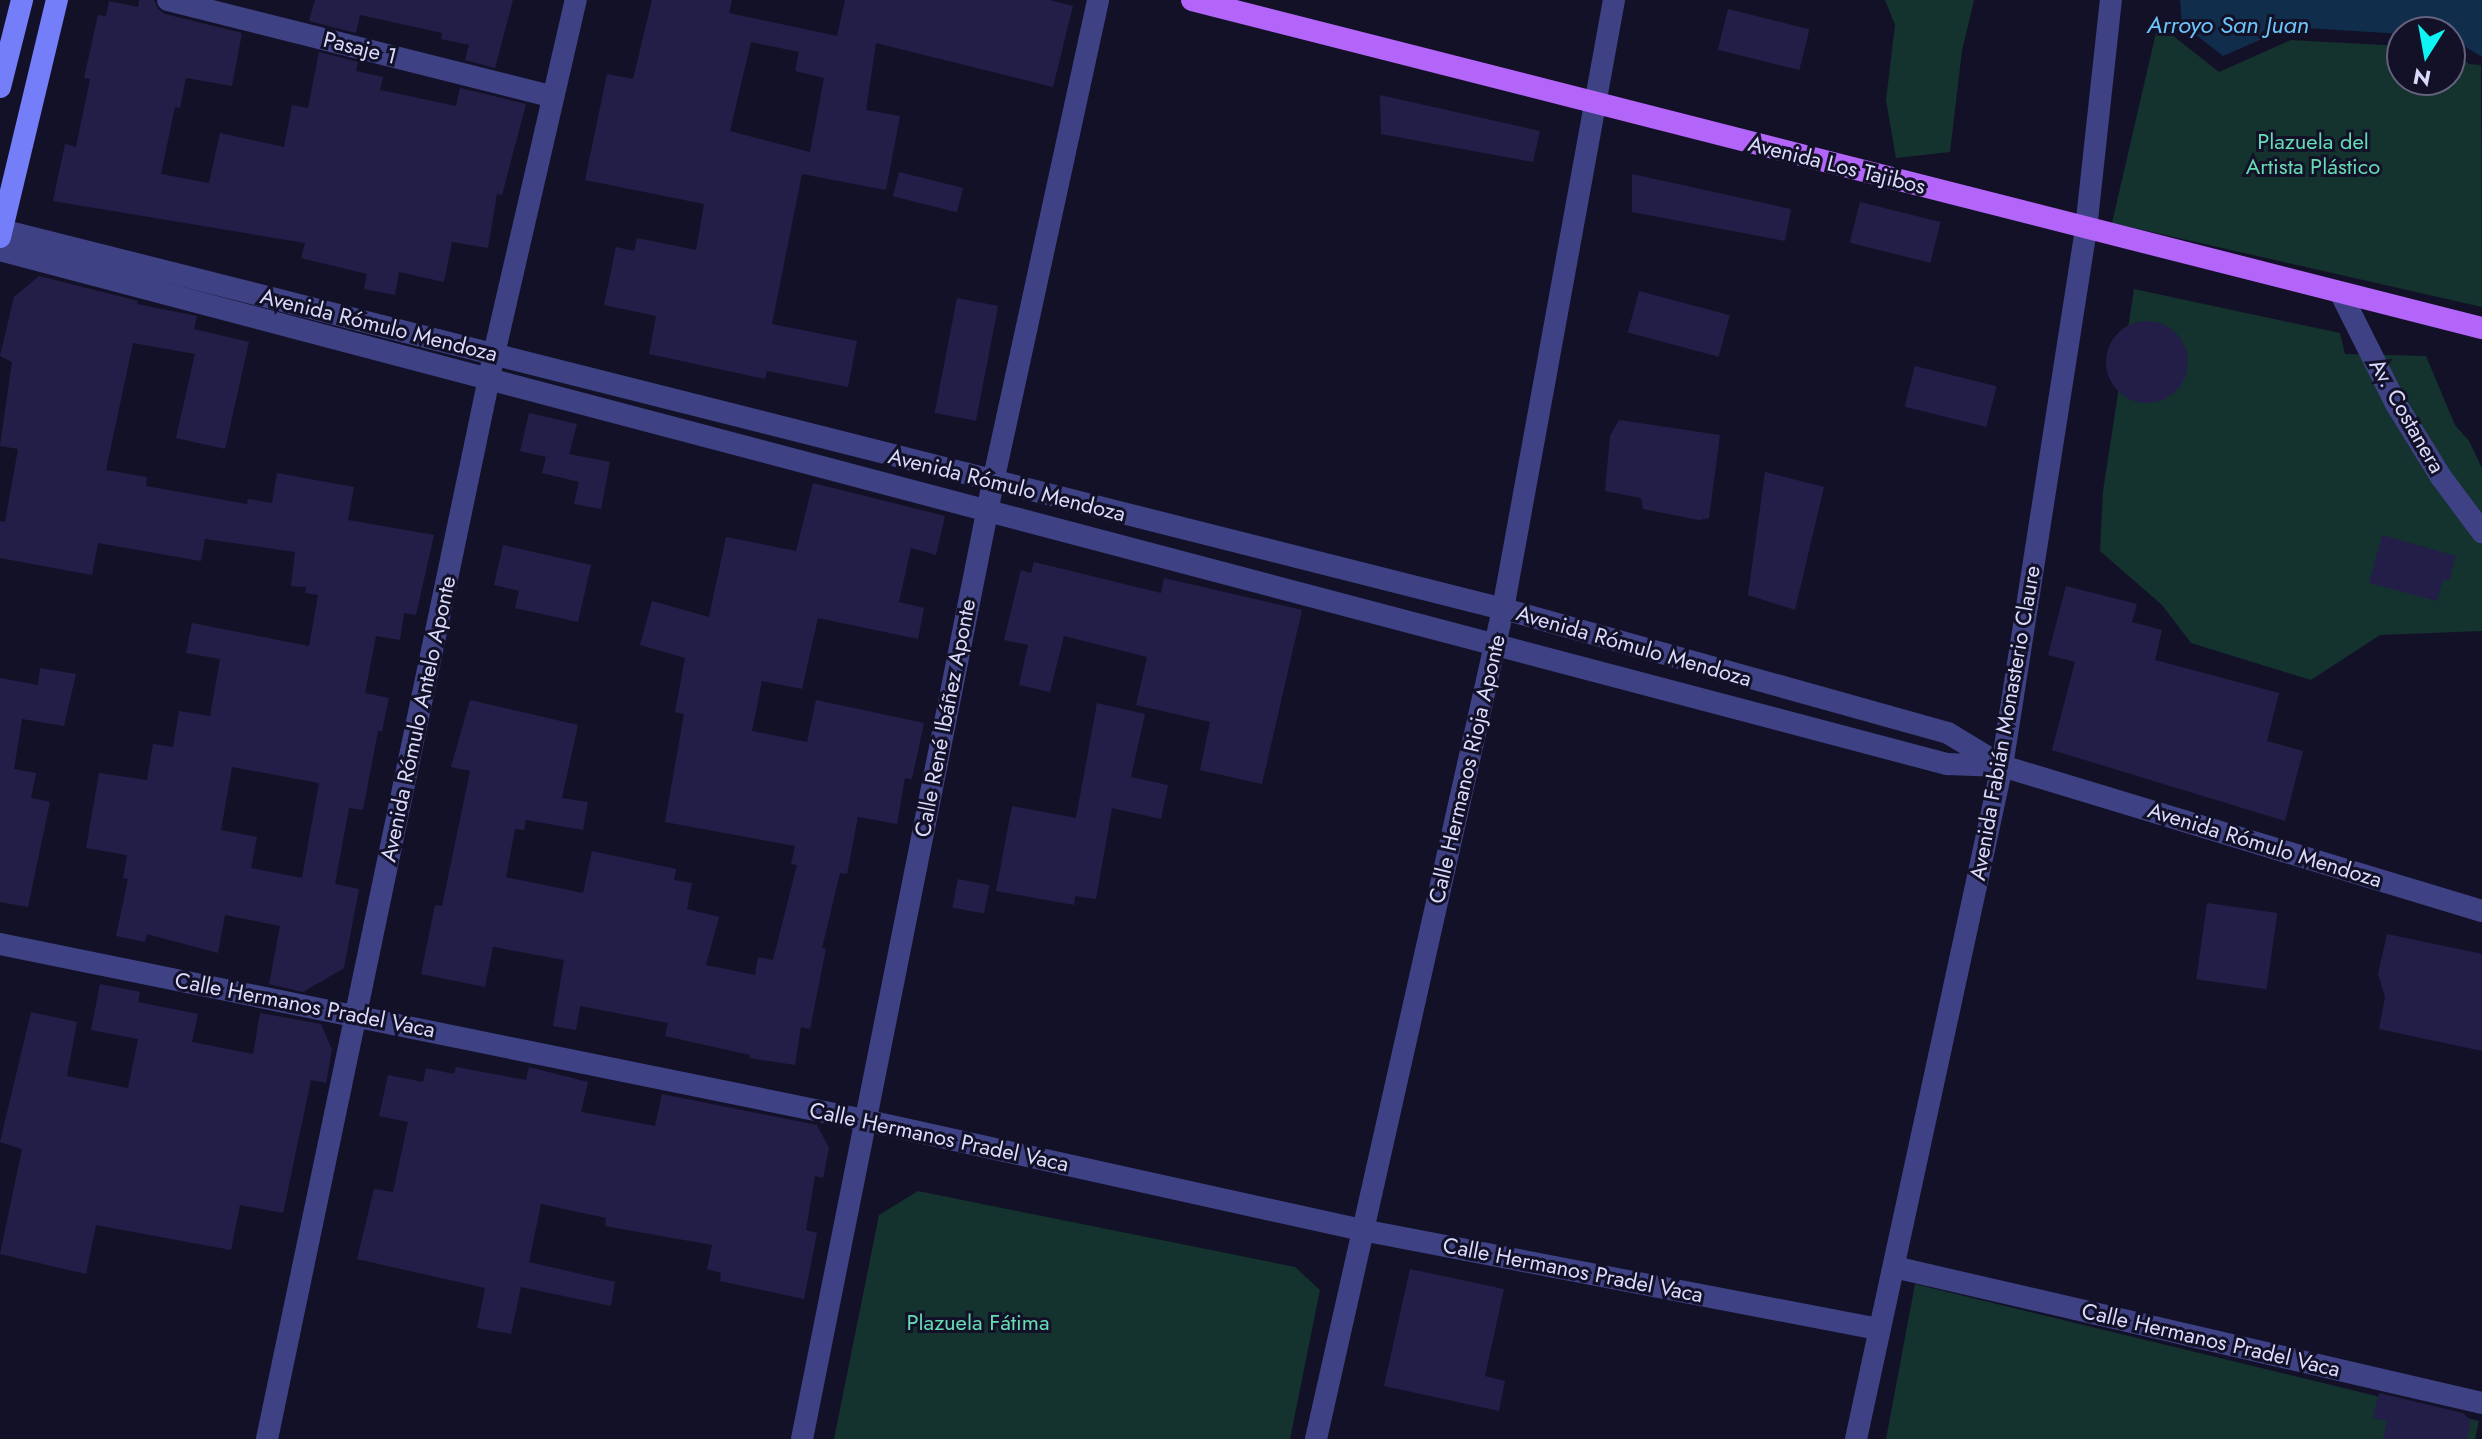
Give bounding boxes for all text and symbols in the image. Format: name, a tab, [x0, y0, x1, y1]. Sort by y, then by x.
water label: Arroyo San Juan	[2147, 11, 2309, 39]
north arrow	[2386, 16, 2466, 96]
street label: Pasaje 1	[321, 26, 399, 70]
text: N	[2410, 60, 2433, 95]
park label: Plazuela del Artista Plástico	[2246, 128, 2380, 180]
street label: Avenida Los Tajibos	[1746, 130, 1928, 200]
street label: Avenida Rómulo Mendoza	[258, 283, 500, 367]
street label: Av. Costanera	[2364, 354, 2450, 478]
street label: Avenida Rómulo Mendoza	[886, 443, 1128, 527]
street label: Avenida Fabián Monasterio Claure	[1964, 564, 2046, 882]
street label: Avenida Rómulo Antelo Aponte	[375, 574, 461, 864]
street label: Calle René Ibáñez Aponte	[909, 597, 981, 839]
street label: Avenida Rómulo Mendoza	[1513, 600, 1755, 692]
street label: Calle Hermanos Rioja Aponte	[1423, 632, 1511, 906]
street label: Avenida Rómulo Mendoza	[2145, 797, 2385, 893]
street label: Calle Hermanos Pradel Vaca	[173, 967, 437, 1043]
street label: Calle Hermanos Pradel Vaca	[807, 1097, 1071, 1177]
street label: Calle Hermanos Pradel Vaca	[1441, 1232, 1705, 1308]
street label: Calle Hermanos Pradel Vaca	[2079, 1297, 2343, 1383]
park label: Plazuela Fátima	[906, 1310, 1050, 1336]

